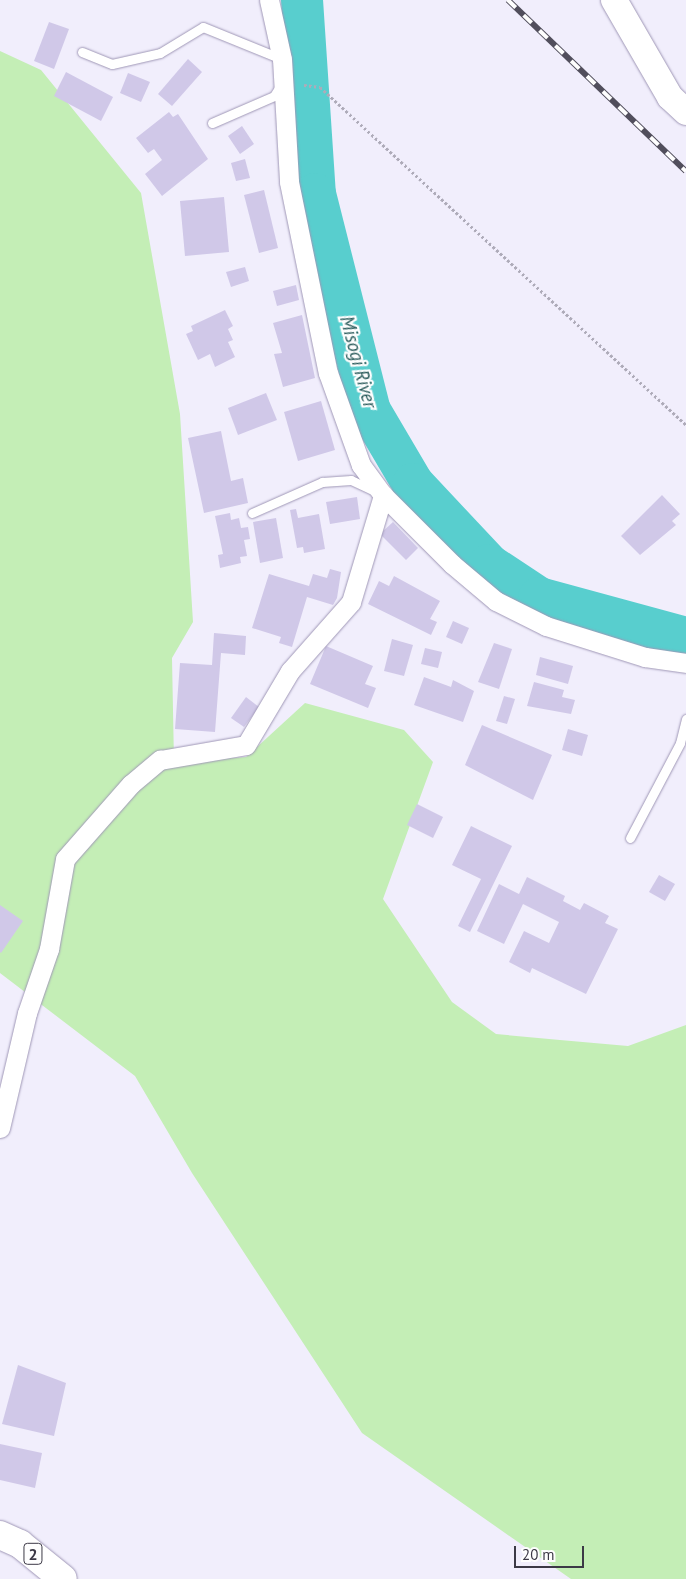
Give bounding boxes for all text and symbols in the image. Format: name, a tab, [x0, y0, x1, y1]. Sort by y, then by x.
water label: Misogi River	[335, 313, 381, 411]
scale bar	[516, 1536, 586, 1568]
road number: 2	[23, 1540, 43, 1568]
text: 20 m	[522, 1545, 555, 1564]

